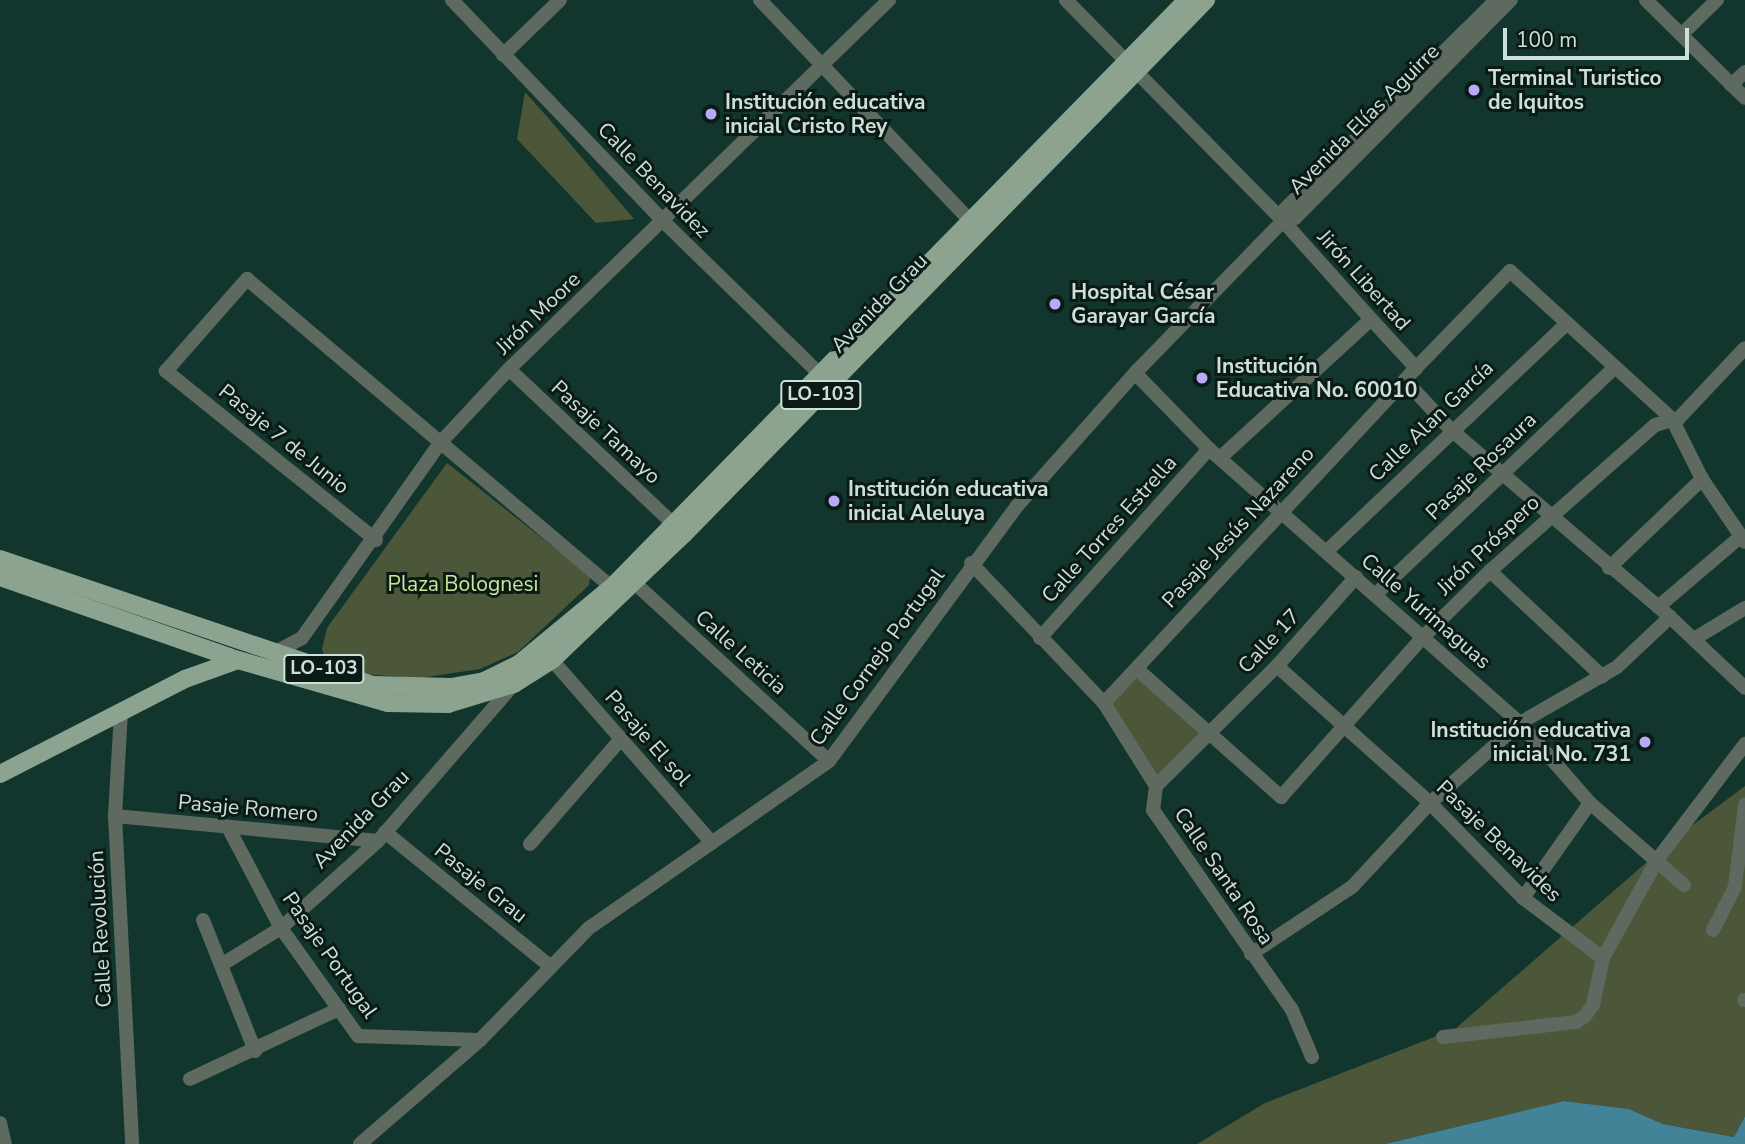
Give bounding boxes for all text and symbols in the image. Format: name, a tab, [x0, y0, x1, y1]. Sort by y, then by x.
scale bar	[1507, 14, 1692, 58]
text: 100 m	[1516, 26, 1577, 54]
street label: Avenida Elías Aguirre	[1284, 39, 1444, 199]
place label: Terminal Turistico de Iquitos	[1488, 65, 1662, 115]
marker: Terminal Turistico de Iquitos	[1466, 82, 1482, 98]
place label: Institución educativa inicial Cristo Rey	[725, 89, 926, 139]
marker: Institución educativa inicial Cristo Rey	[703, 106, 719, 122]
street label: Calle Benavidez	[593, 117, 715, 243]
street label: Jirón Libertad	[1312, 225, 1416, 335]
street label: Avenida Grau	[826, 248, 932, 358]
street label: Jirón Moore	[490, 266, 586, 360]
place label: Hospital César Garayar García	[1071, 279, 1215, 329]
marker: Hospital César Garayar García	[1045, 294, 1065, 314]
place label: Institución Educativa No. 60010	[1216, 353, 1417, 403]
street label: Calle Alan García	[1364, 355, 1498, 487]
marker: Institución Educativa No. 60010	[1194, 370, 1210, 386]
street label: Pasaje Tamayo	[546, 375, 666, 489]
street label: Pasaje 7 de Junio	[214, 379, 354, 499]
road number: LO-103	[779, 380, 863, 410]
street label: Pasaje Rosaura	[1421, 407, 1541, 525]
street label: Pasaje Jesús Nazareno	[1157, 441, 1319, 613]
street label: Calle Torres Estrella	[1036, 450, 1182, 608]
place label: Institución educativa inicial Aleluya	[848, 476, 1049, 526]
street label: Jirón Próspero	[1431, 490, 1545, 600]
marker: Institución educativa inicial Aleluya	[826, 493, 842, 509]
street label: Calle Yurimaguas	[1356, 548, 1496, 674]
street label: Calle Cornejo Portugal	[804, 563, 950, 751]
park label: Plaza Bolognesi	[388, 571, 538, 597]
street label: Calle Leticia	[690, 604, 792, 700]
street label: Calle 17	[1233, 604, 1305, 678]
road number: LO-103	[282, 654, 366, 684]
street label: Pasaje El sol	[600, 685, 696, 791]
place label: Institución educativa inicial No. 731	[1430, 717, 1631, 767]
marker: Institución educativa inicial No. 731	[1637, 734, 1653, 750]
street label: Avenida Grau	[308, 764, 414, 874]
street label: Pasaje Benavides	[1431, 775, 1567, 907]
street label: Pasaje Romero	[177, 789, 319, 827]
street label: Calle Santa Rosa	[1169, 802, 1279, 950]
street label: Pasaje Grau	[429, 838, 533, 928]
street label: Calle Revolución	[83, 850, 117, 1008]
street label: Pasaje Portugal	[277, 887, 383, 1023]

